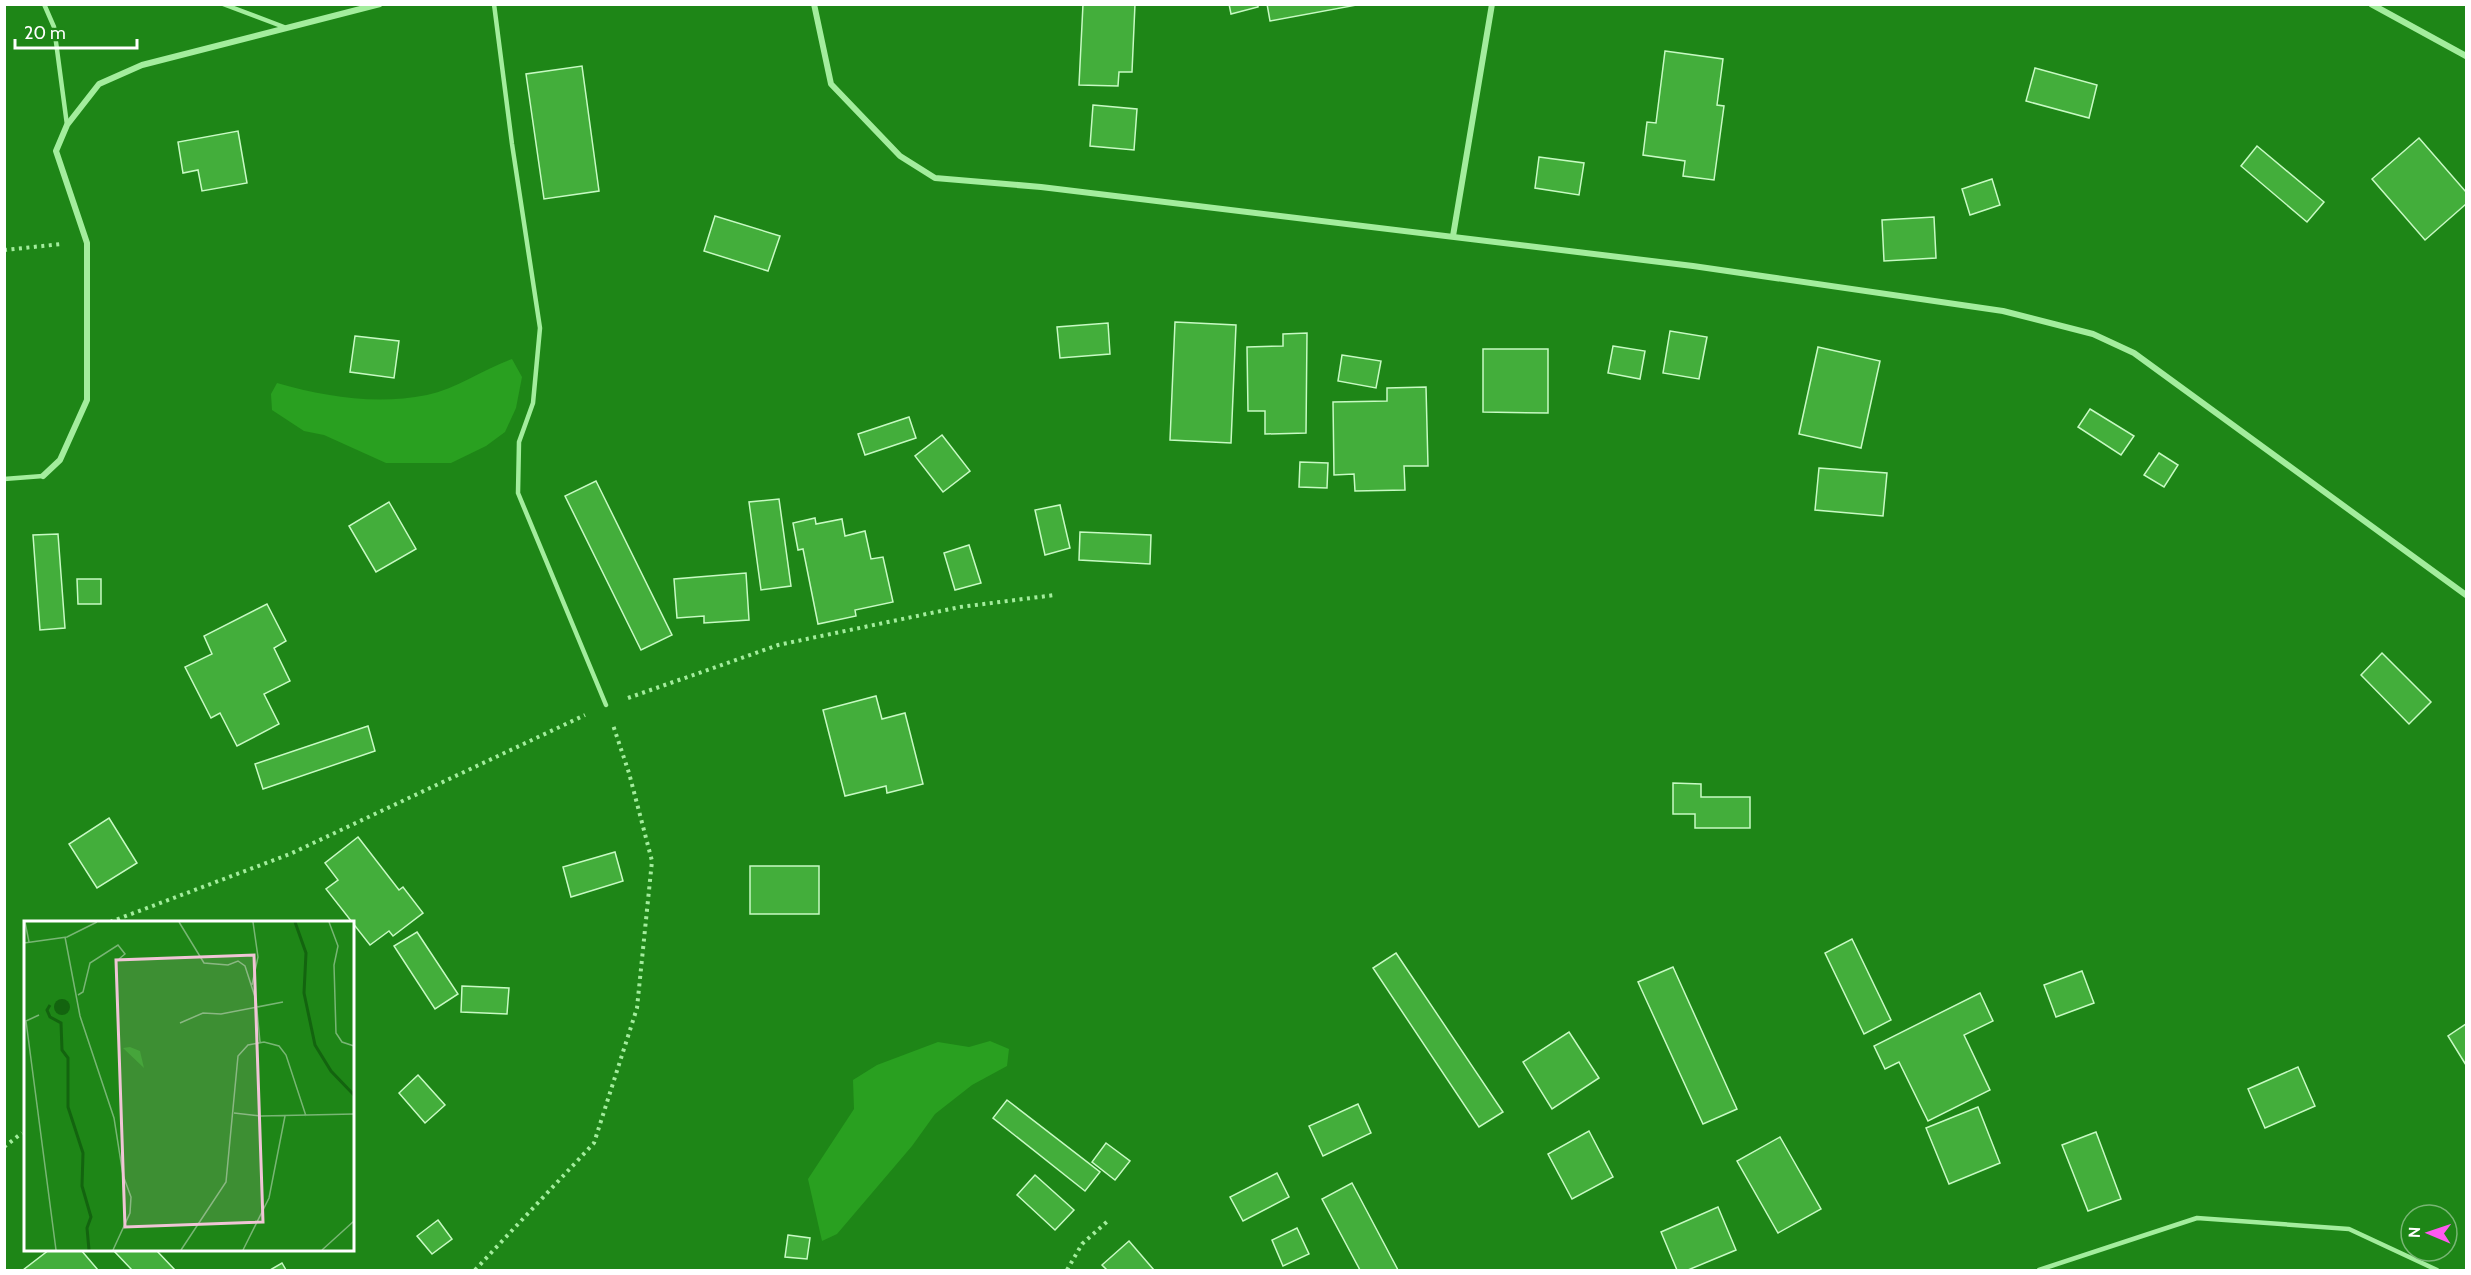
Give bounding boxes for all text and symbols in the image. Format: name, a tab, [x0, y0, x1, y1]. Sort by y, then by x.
scale bar	[15, 12, 136, 50]
text: 20 m	[24, 22, 66, 44]
inset map	[24, 921, 354, 1251]
north arrow	[2399, 1203, 2459, 1263]
text: N	[2405, 1227, 2424, 1238]

